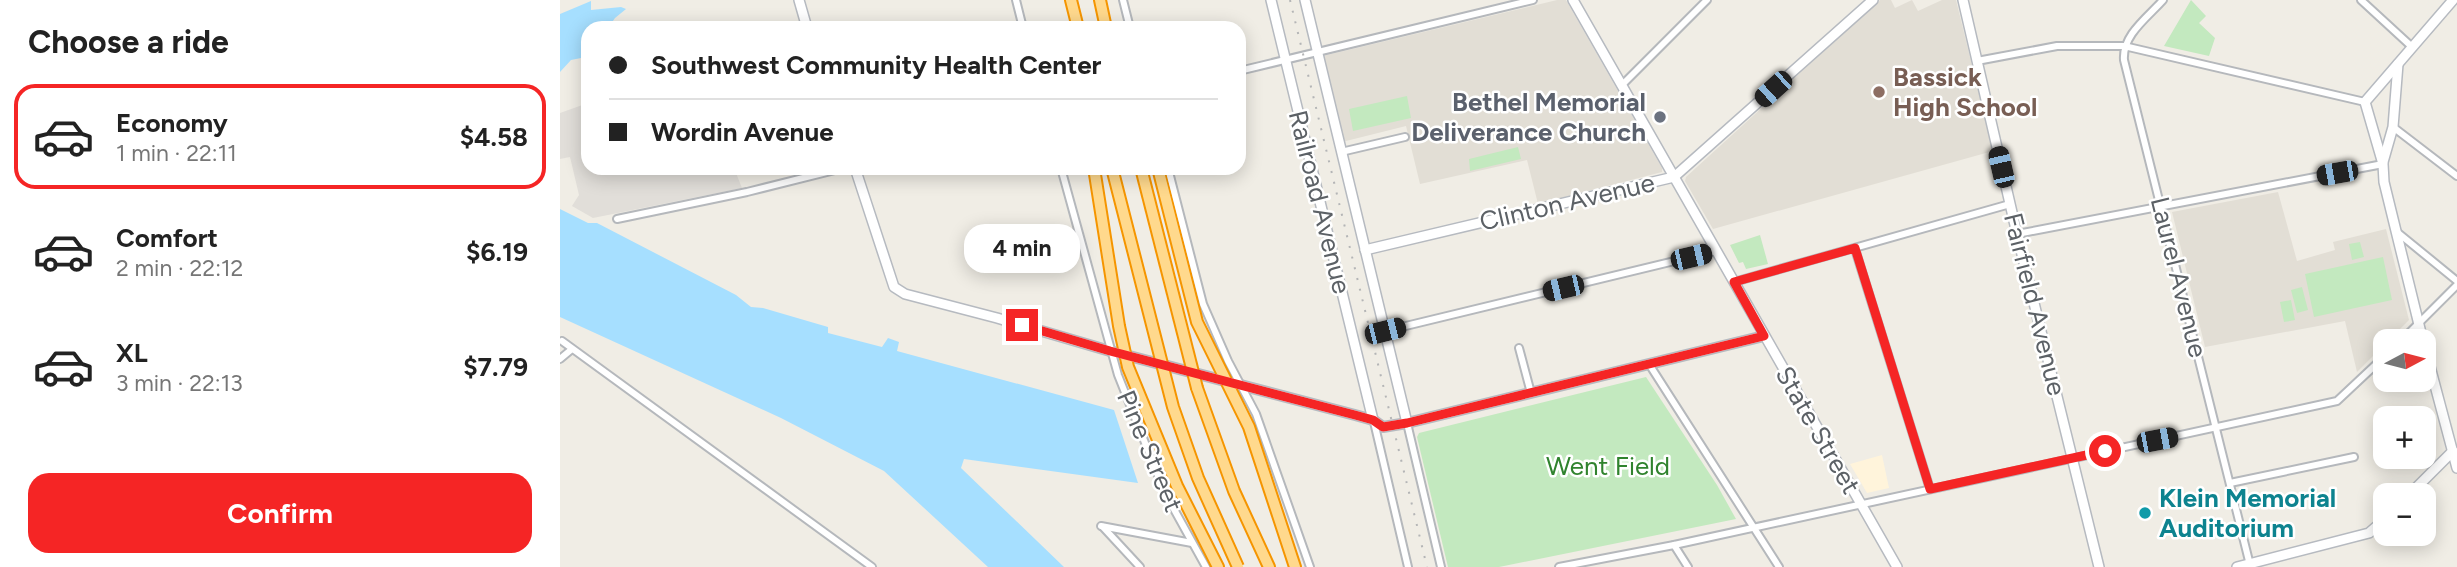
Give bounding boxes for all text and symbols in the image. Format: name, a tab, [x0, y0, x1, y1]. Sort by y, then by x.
text: Choose a ride	[28, 23, 229, 61]
text: Southwest Community Health Center	[651, 49, 1101, 81]
place label: Bassick High School	[1893, 61, 2037, 123]
car	[1751, 67, 1796, 111]
marker: Bassick High School	[1871, 84, 1887, 100]
place label: Bethel Memorial Deliverance Church	[1411, 86, 1646, 148]
icon: car	[32, 105, 95, 168]
text: Economy	[116, 107, 228, 139]
street label: Railroad Avenue	[1282, 107, 1358, 297]
marker: Bethel Memorial Deliverance Church	[1652, 109, 1668, 125]
text: Wordin Avenue	[651, 116, 834, 148]
text: $4.58	[460, 121, 528, 153]
text: 1 min · 22:11	[116, 139, 237, 167]
car	[1987, 144, 2016, 190]
car	[2315, 159, 2360, 187]
street label: Clinton Avenue	[1476, 166, 1658, 238]
street label: Laurel Avenue	[2144, 193, 2214, 361]
street label: Fairfield Avenue	[1997, 209, 2073, 399]
icon: car	[32, 220, 95, 283]
text: Comfort	[116, 222, 218, 254]
callout: 4 min	[964, 224, 1080, 272]
text: 4 min	[992, 234, 1052, 262]
text: $6.19	[466, 236, 528, 268]
car	[1669, 242, 1714, 272]
text: 2 min · 22:12	[116, 254, 243, 282]
car	[1541, 273, 1586, 303]
route end	[1006, 309, 1038, 341]
car	[1363, 316, 1408, 346]
north arrow	[2373, 329, 2436, 392]
map controls	[2373, 329, 2436, 546]
icon: car	[32, 335, 95, 398]
text: XL	[116, 337, 148, 369]
text: $7.79	[463, 351, 528, 383]
street label: State Street	[1769, 360, 1867, 500]
text: 3 min · 22:13	[116, 369, 243, 397]
street label: Pine Street	[1110, 385, 1190, 517]
button: +	[2373, 406, 2436, 469]
car	[2135, 426, 2180, 454]
route start	[2089, 435, 2121, 467]
park label: Went Field	[1546, 450, 1670, 482]
button: Confirm	[28, 473, 532, 553]
place label: Klein Memorial Auditorium	[2159, 482, 2336, 544]
button: −	[2373, 483, 2436, 546]
marker: Klein Memorial Auditorium	[2137, 505, 2153, 521]

